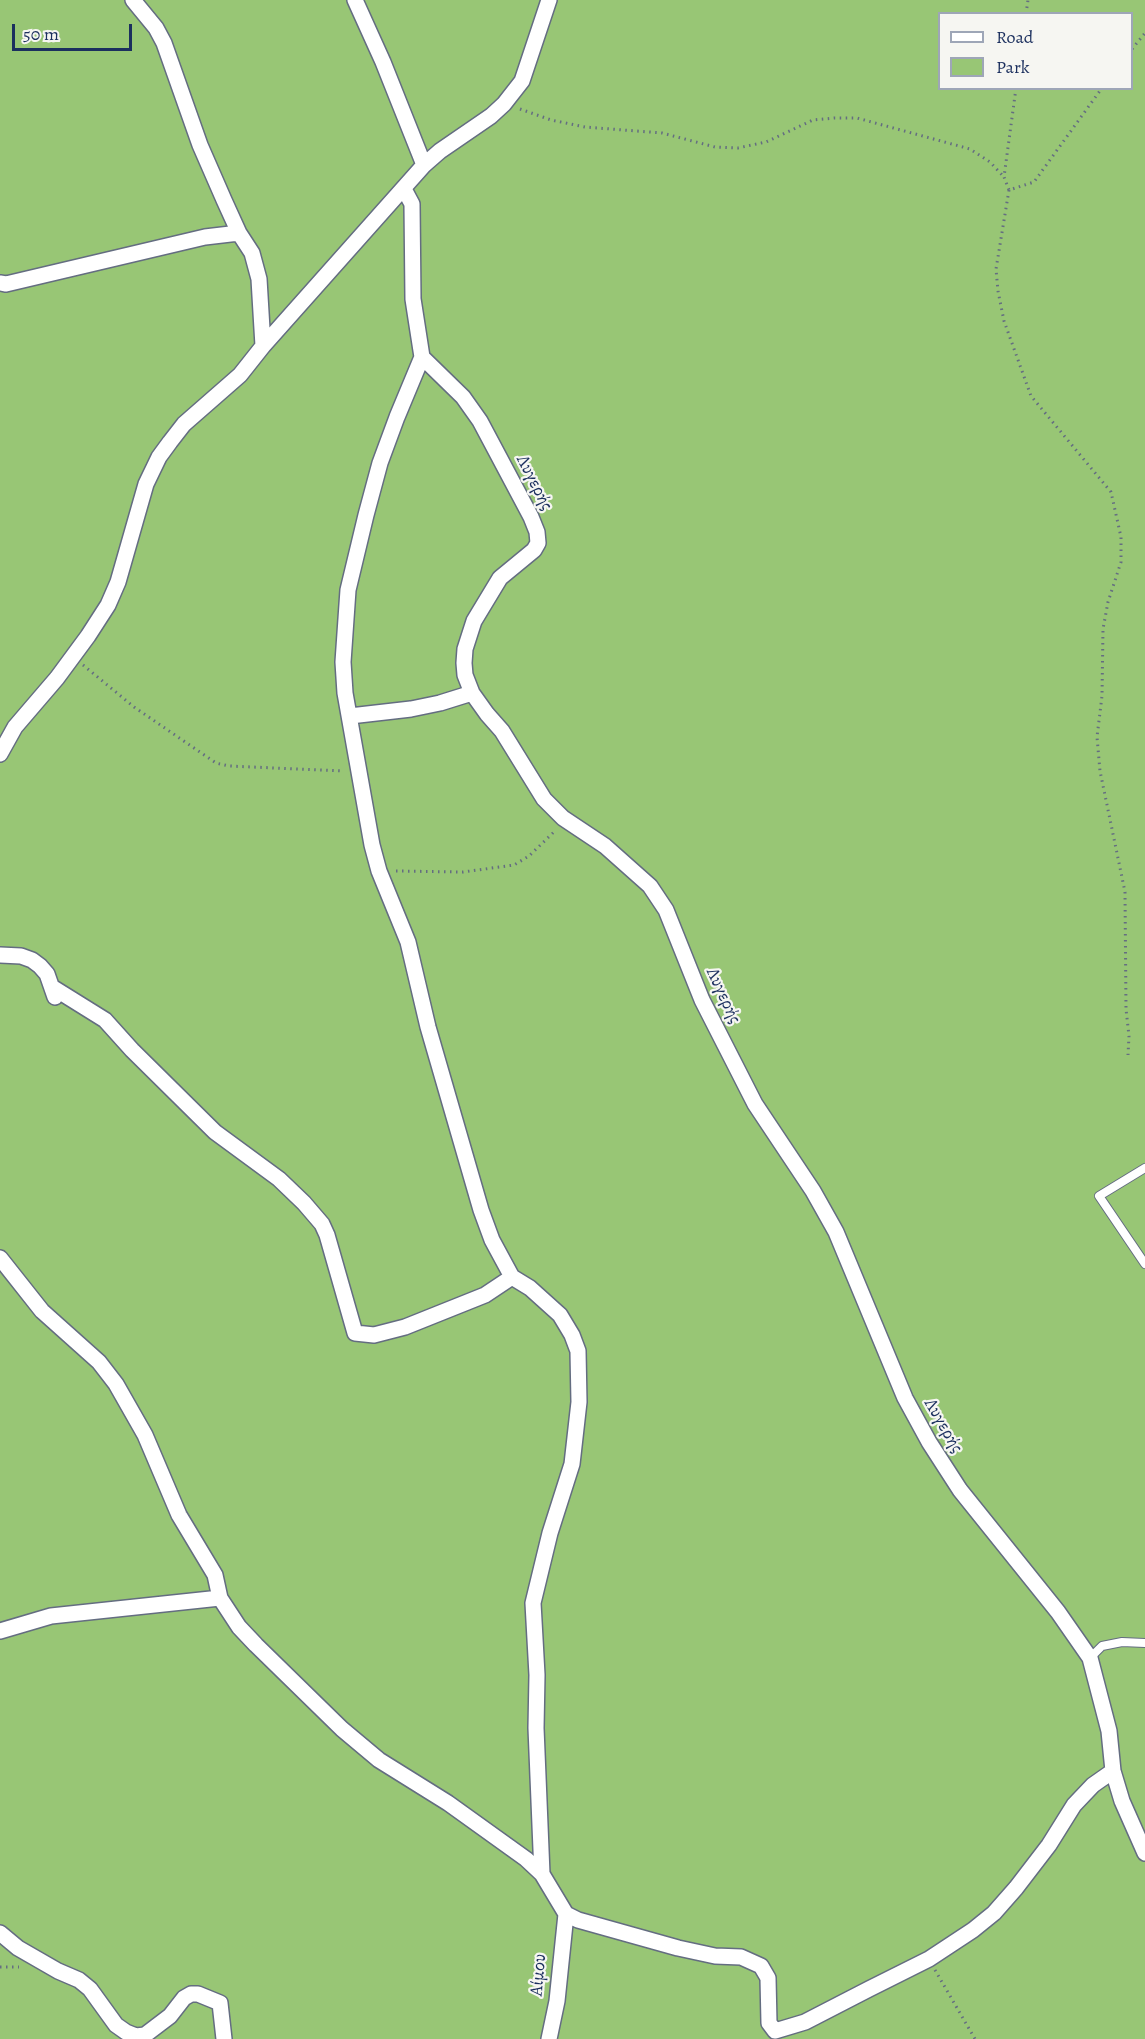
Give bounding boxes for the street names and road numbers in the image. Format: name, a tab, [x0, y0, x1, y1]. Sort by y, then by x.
street label: Λυγερής	[511, 452, 557, 514]
street label: Λυγερής	[701, 965, 745, 1027]
street label: Λυγερής	[919, 1395, 967, 1457]
street label: Αίμου	[526, 1953, 552, 1997]

